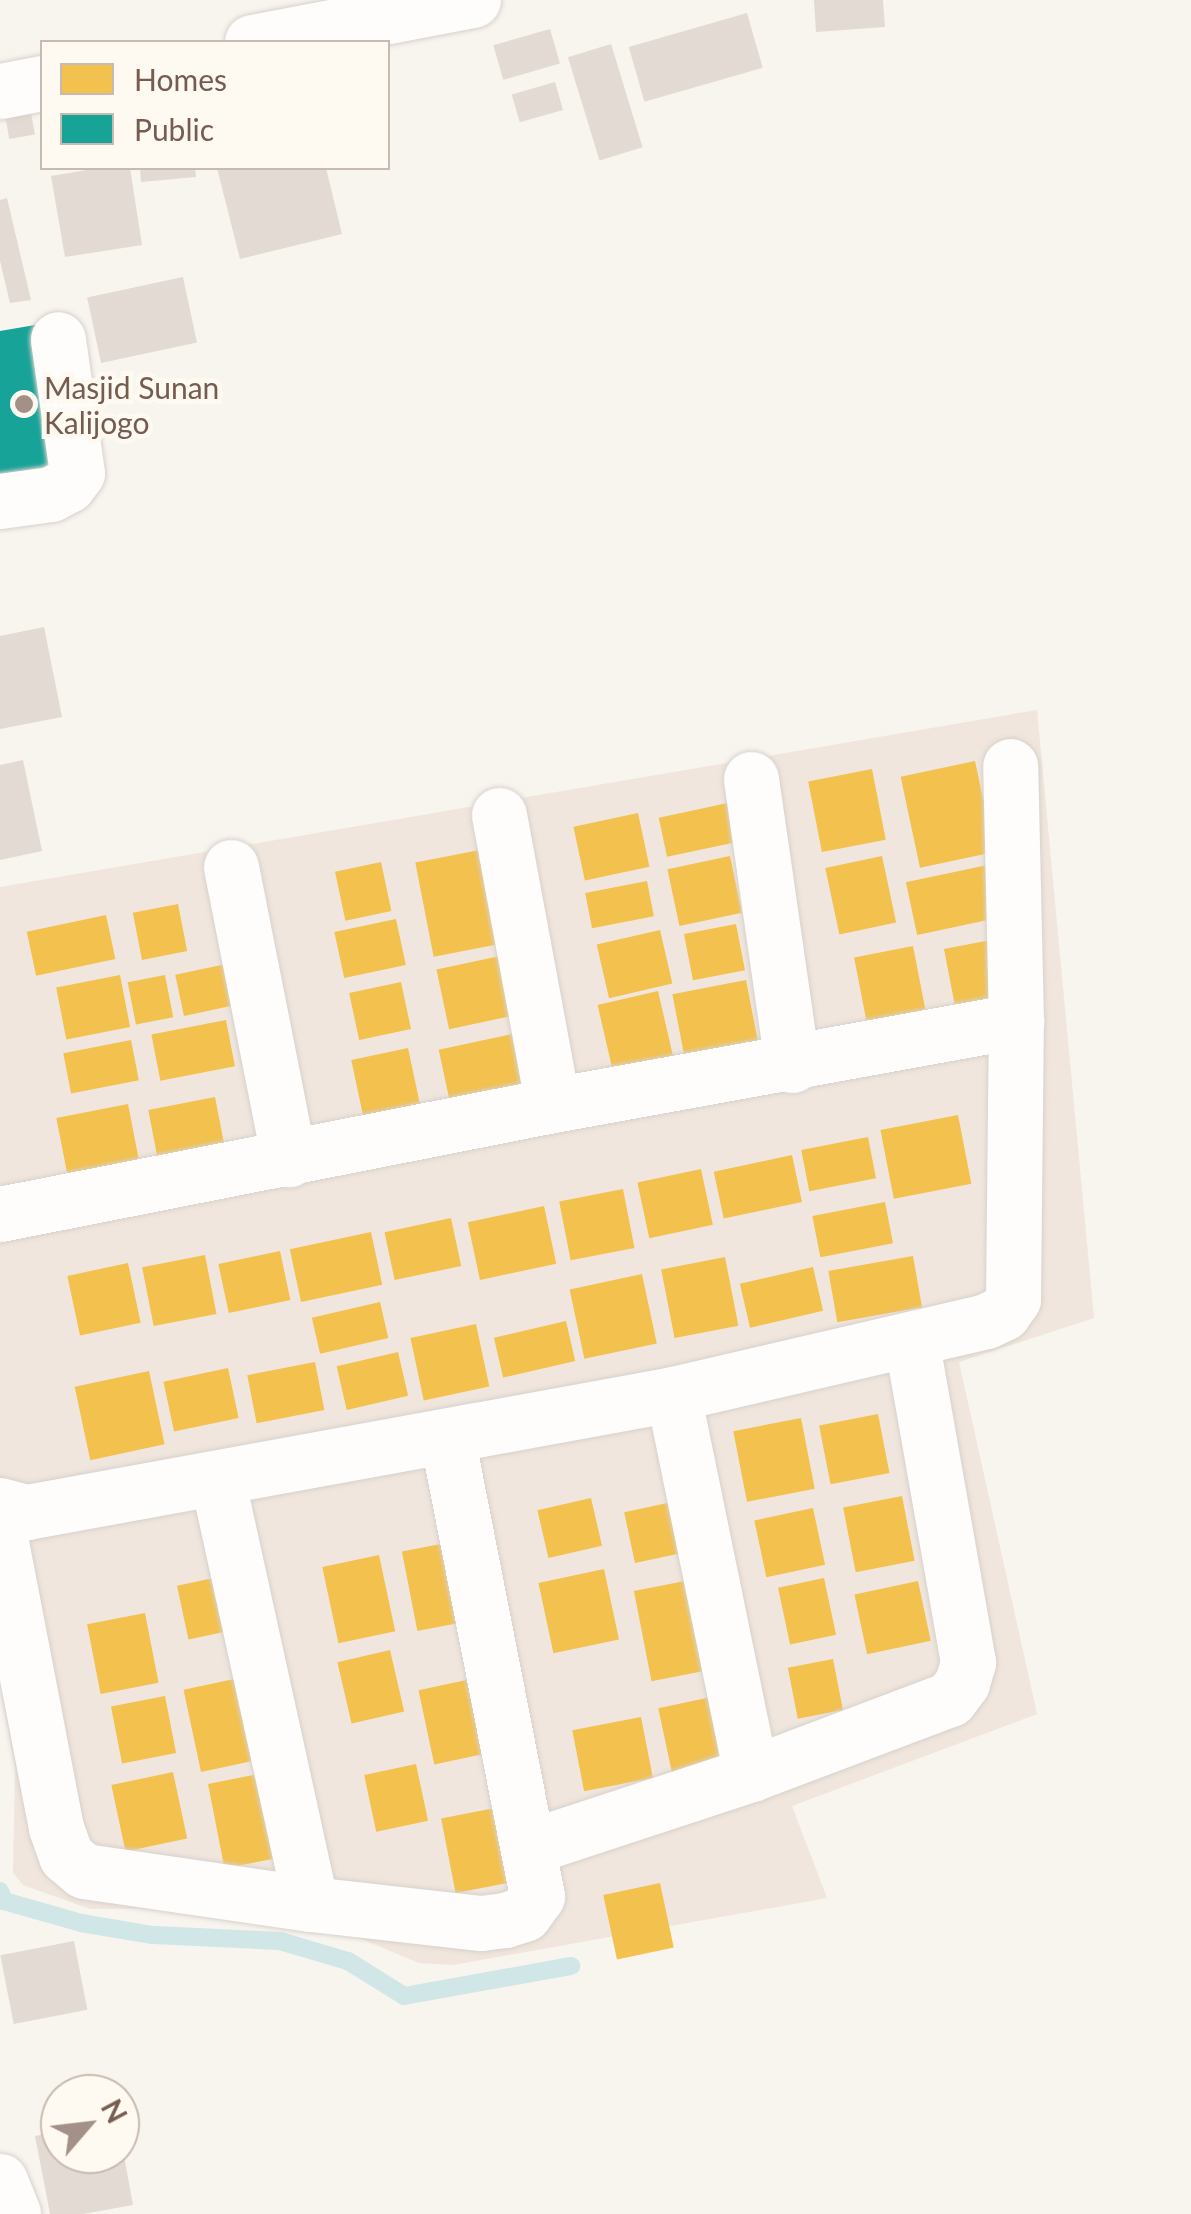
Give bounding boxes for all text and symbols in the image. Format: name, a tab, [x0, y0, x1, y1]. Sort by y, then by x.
legend	[40, 40, 390, 170]
text: Homes	[134, 61, 227, 97]
text: Public	[134, 111, 214, 147]
place label: Masjid Sunan Kalijogo	[44, 369, 219, 440]
marker: Masjid Sunan Kalijogo	[13, 393, 35, 415]
north arrow	[40, 2074, 140, 2174]
text: N	[95, 2093, 135, 2128]

